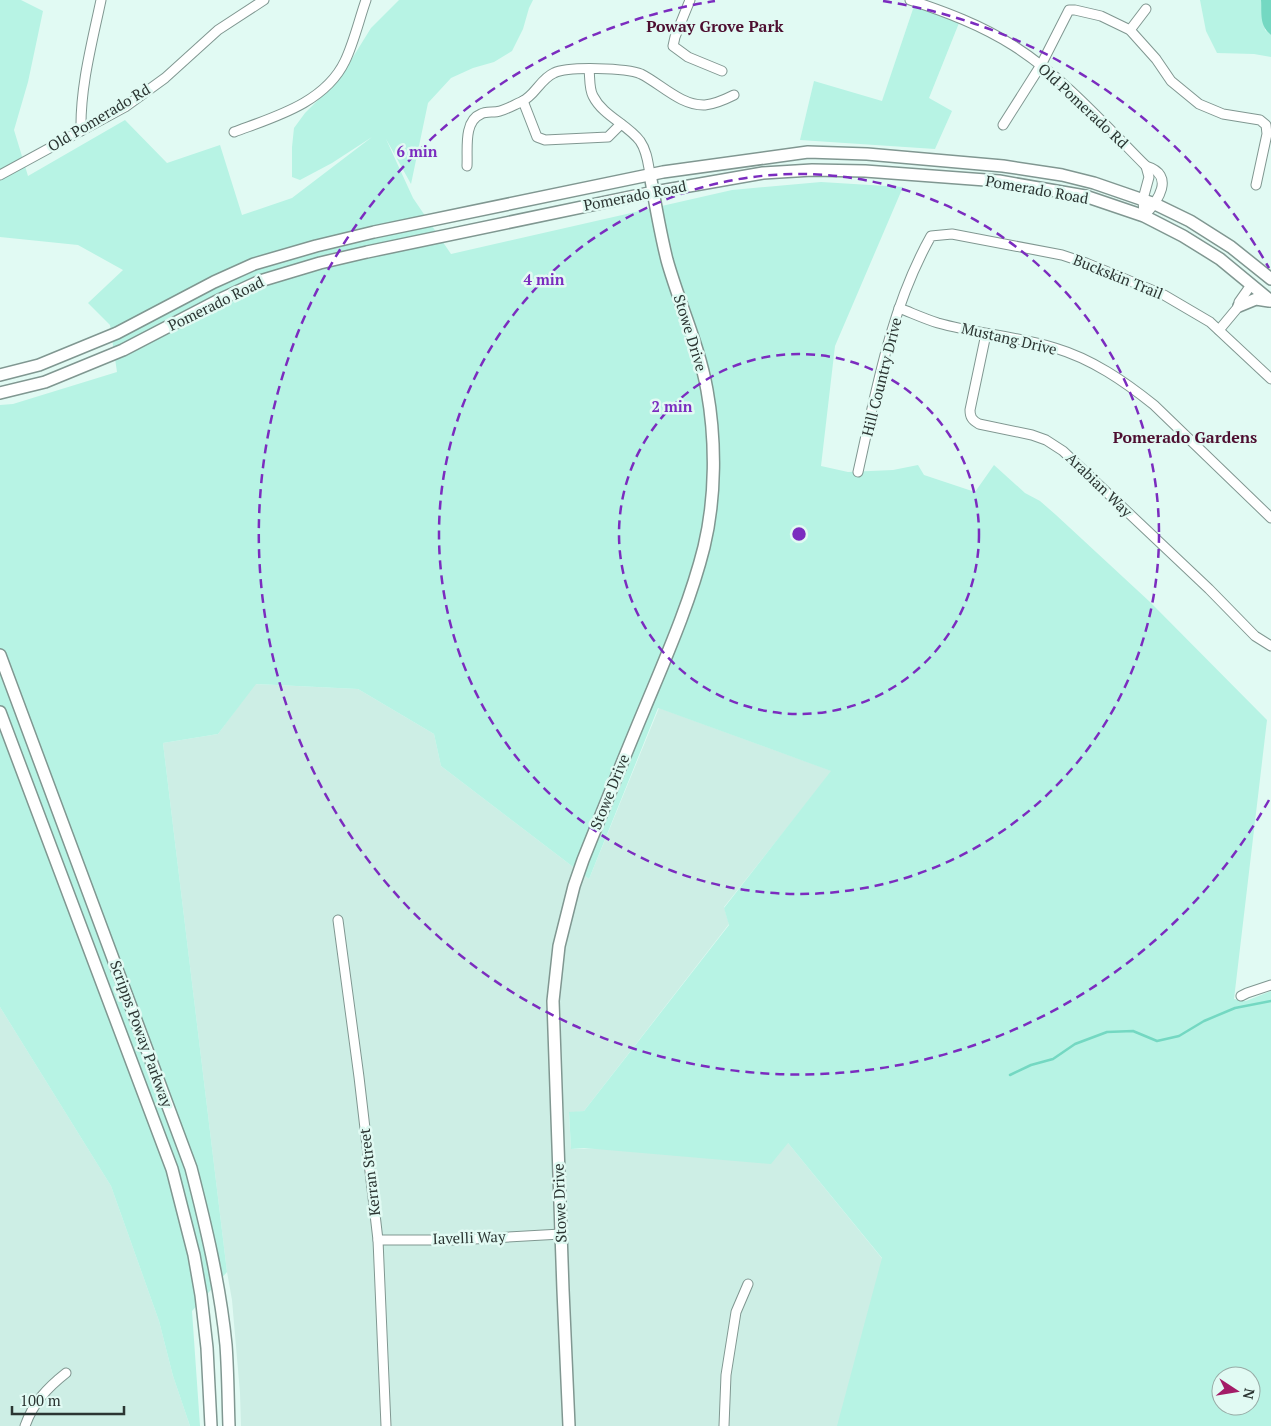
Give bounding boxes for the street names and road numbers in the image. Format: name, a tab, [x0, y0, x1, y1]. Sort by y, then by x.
street label: Old Pomerado Rd	[1034, 58, 1133, 152]
street label: Old Pomerado Rd	[43, 79, 153, 156]
street label: Pomerado Road	[984, 170, 1090, 208]
street label: Pomerado Road	[582, 175, 688, 215]
street label: Buckskin Trail	[1071, 249, 1166, 303]
street label: Pomerado Road	[164, 271, 267, 335]
street label: Stowe Drive	[670, 292, 712, 374]
street label: Hill Country Drive	[857, 315, 905, 438]
street label: Mustang Drive	[959, 317, 1059, 359]
street label: Arabian Way	[1062, 448, 1137, 521]
street label: Stowe Drive	[585, 751, 633, 832]
street label: Scripps Poway Parkway	[106, 957, 178, 1110]
street label: Kerran Street	[354, 1127, 384, 1217]
street label: Stowe Drive	[548, 1163, 570, 1243]
street label: Iavelli Way	[432, 1226, 506, 1248]

